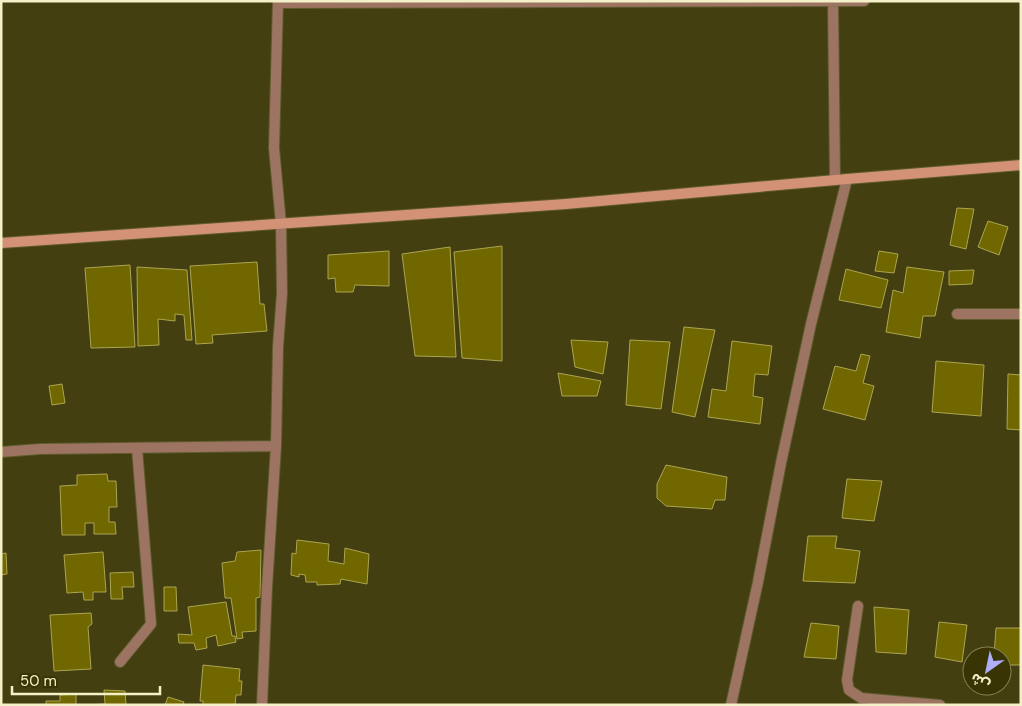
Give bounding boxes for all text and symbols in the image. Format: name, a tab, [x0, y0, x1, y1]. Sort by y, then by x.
north arrow	[962, 646, 1012, 696]
scale bar	[12, 664, 160, 696]
text: ش	[967, 669, 993, 695]
text: 50 m	[20, 671, 57, 691]

